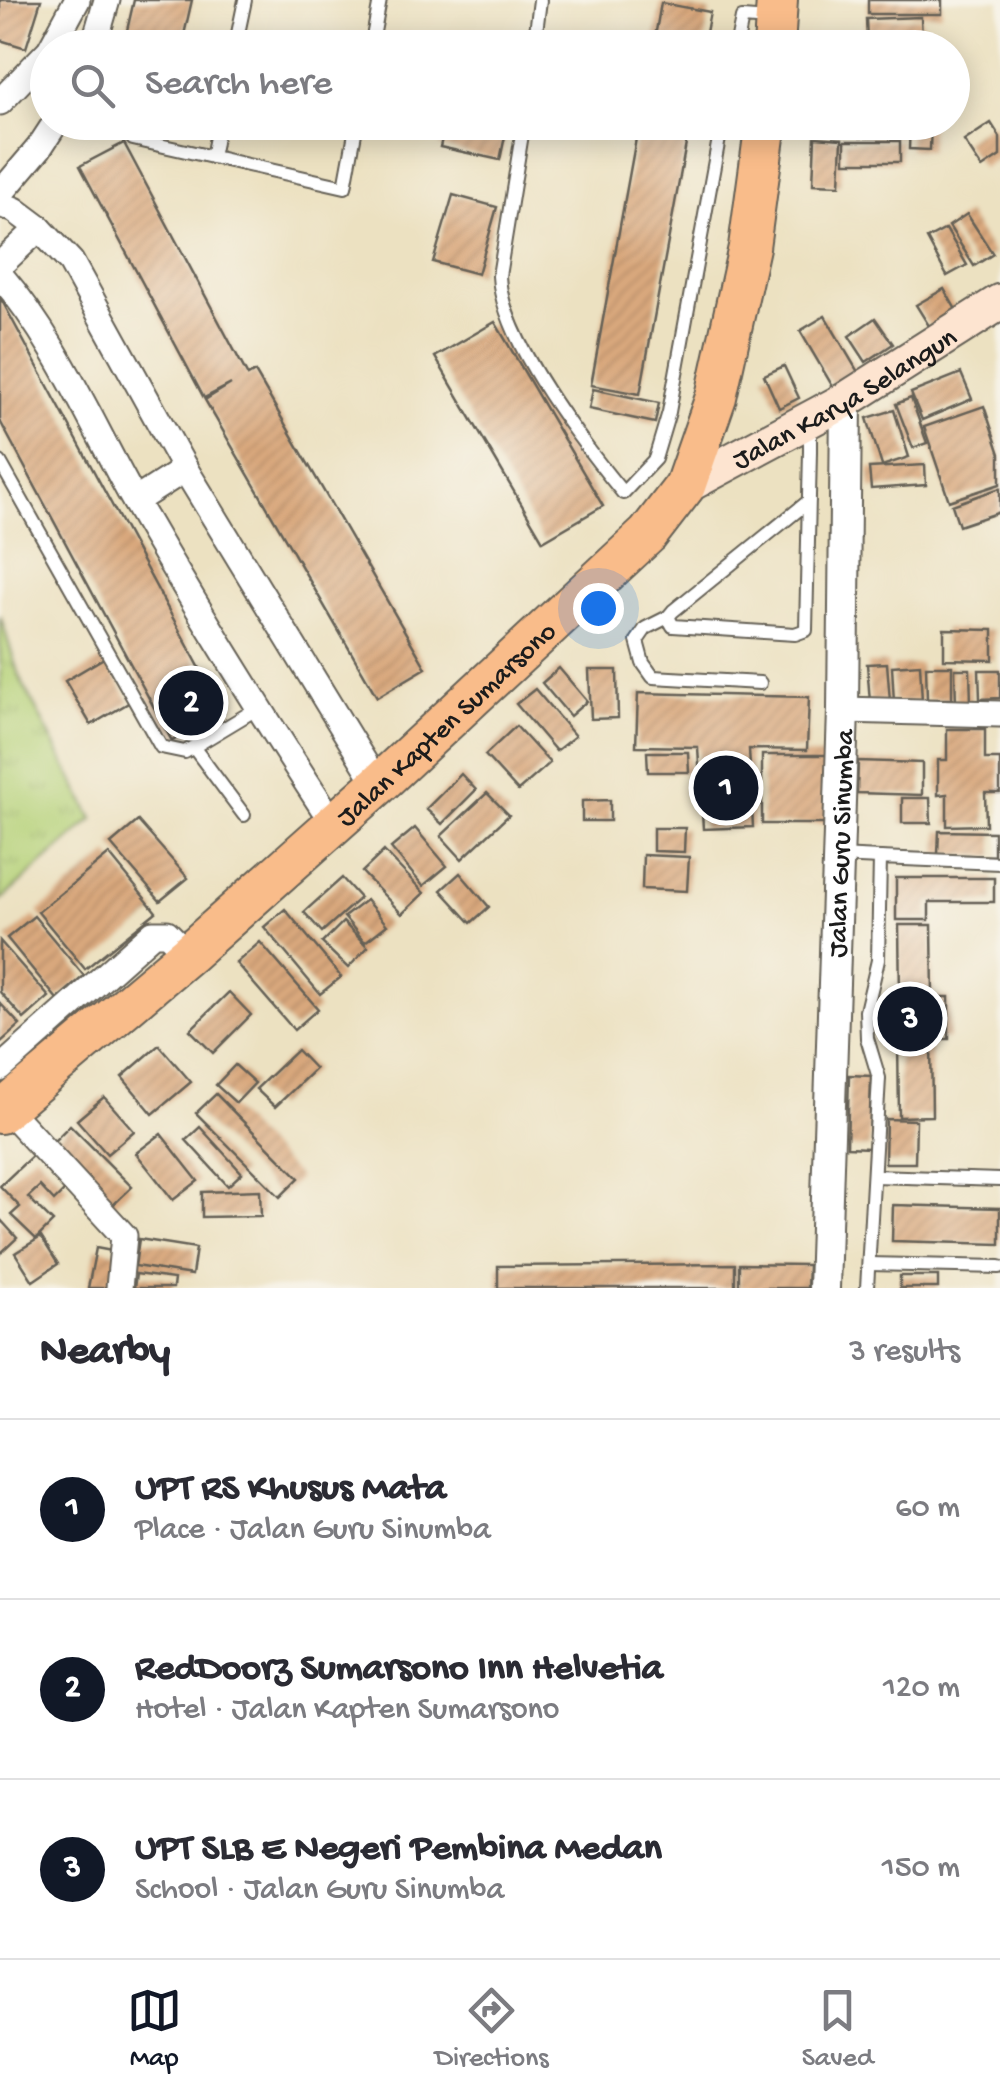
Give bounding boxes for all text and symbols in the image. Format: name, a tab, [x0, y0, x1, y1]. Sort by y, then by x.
search box	[30, 30, 970, 140]
icon: search	[65, 58, 120, 113]
text: Search here	[145, 63, 332, 107]
street label: Jalan Karya Selangun	[728, 322, 964, 479]
your location	[573, 583, 624, 634]
street label: Jalan Kapten Sumarsono	[331, 616, 564, 835]
pin: 2	[158, 666, 224, 740]
street label: Jalan Guru Sinumba	[823, 727, 863, 958]
pin: 1	[694, 750, 758, 826]
pin: 3	[878, 982, 942, 1056]
text: Nearby	[40, 1329, 170, 1378]
text: 3 results	[849, 1334, 960, 1372]
text: UPT RS Khusus Mata	[135, 1468, 446, 1512]
text: 1	[66, 1490, 79, 1528]
text: 60 m	[895, 1490, 960, 1528]
text: Place · Jalan Guru Sinumba	[135, 1512, 491, 1550]
text: RedDoorz Sumarsono Inn Helvetia	[135, 1648, 663, 1692]
text: 2	[65, 1670, 80, 1708]
text: 120 m	[883, 1670, 960, 1708]
text: Hotel · Jalan Kapten Sumarsono	[135, 1692, 559, 1730]
text: UPT SLB E Negeri Pembina Medan	[135, 1828, 662, 1872]
text: 3	[64, 1850, 81, 1888]
text: 150 m	[882, 1850, 960, 1888]
text: School · Jalan Guru Sinumba	[135, 1872, 504, 1910]
tab: Map	[127, 1983, 182, 2076]
tab: Directions	[435, 1983, 549, 2076]
tab: Saved	[802, 1983, 873, 2076]

